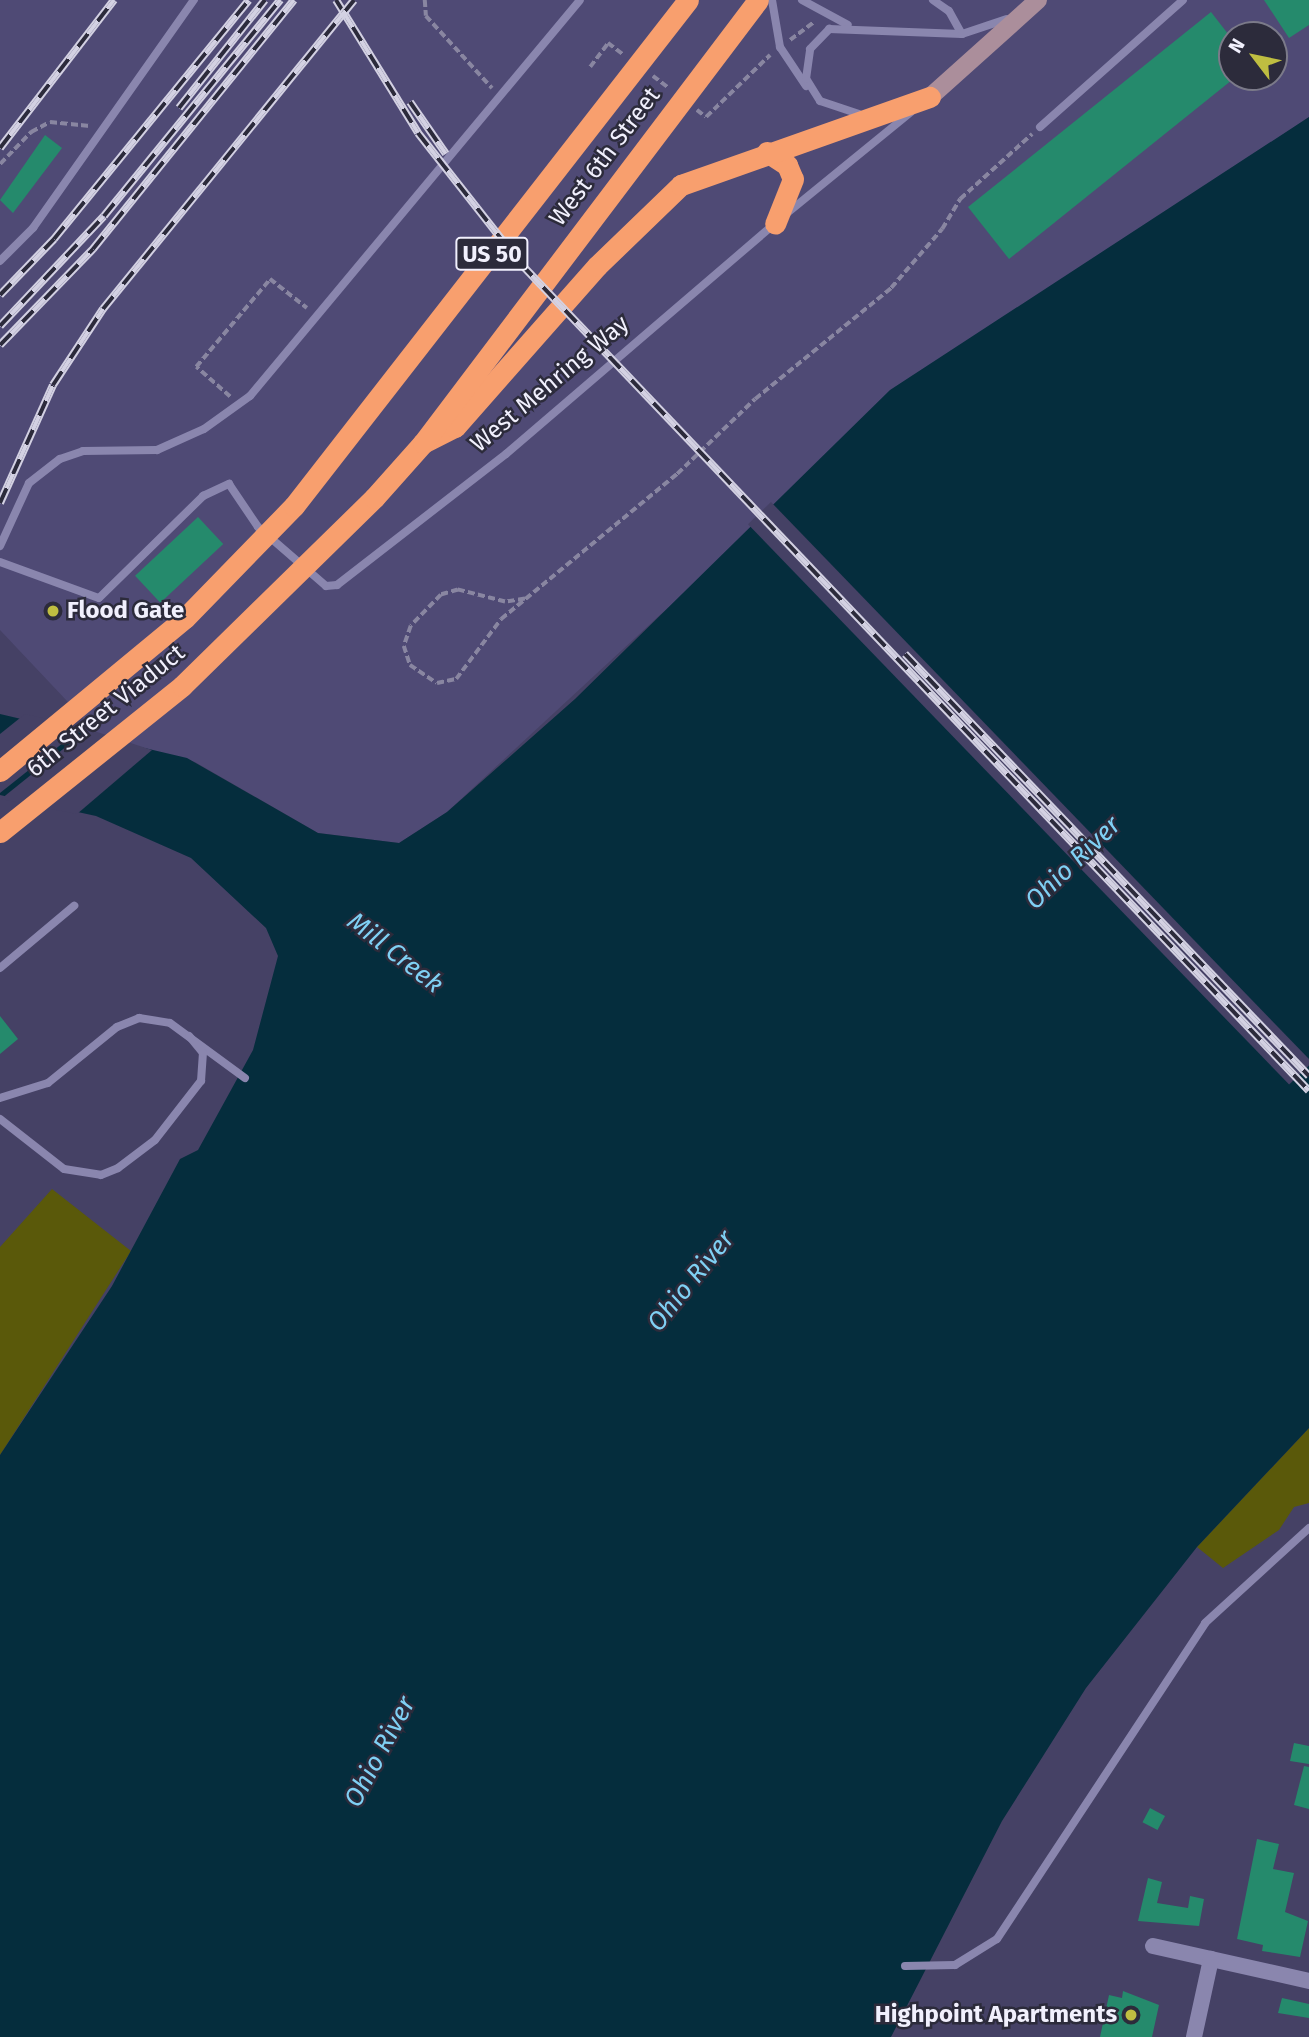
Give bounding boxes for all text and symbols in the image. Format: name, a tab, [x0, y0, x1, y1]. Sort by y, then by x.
north arrow	[1218, 21, 1288, 91]
text: N	[1223, 34, 1250, 57]
street label: West 6th Street	[544, 82, 666, 232]
road number: US 50	[455, 234, 529, 274]
street label: West Mehring Way	[465, 310, 635, 458]
place label: Flood Gate	[67, 597, 184, 625]
marker: Flood Gate	[45, 603, 61, 619]
street label: 6th Street Viaduct	[21, 638, 191, 784]
water label: Ohio River	[1019, 810, 1127, 916]
water label: Mill Creek	[341, 906, 449, 1000]
water label: Ohio River	[641, 1224, 741, 1338]
water label: Ohio River	[338, 1691, 422, 1813]
place label: Highpoint Apartments	[875, 2001, 1117, 2029]
marker: Highpoint Apartments	[1123, 2007, 1139, 2023]

